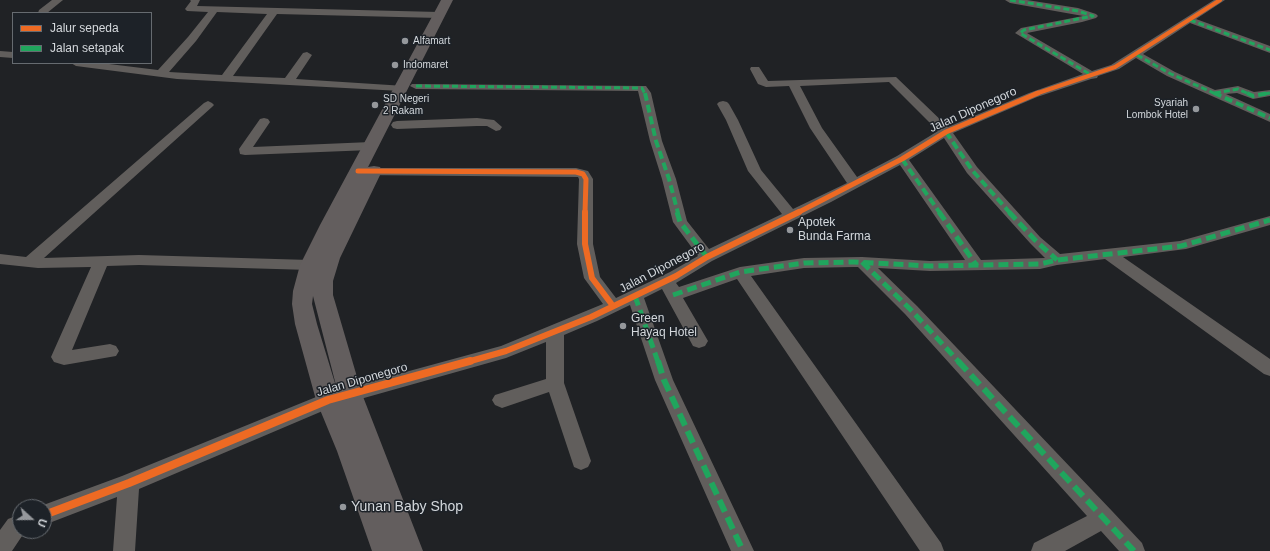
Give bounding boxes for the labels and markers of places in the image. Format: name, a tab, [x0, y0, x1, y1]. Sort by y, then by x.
place label: Alfamart	[413, 35, 450, 47]
marker: Alfamart	[400, 36, 410, 46]
place label: Indomaret	[403, 59, 448, 71]
marker: Indomaret	[390, 60, 400, 70]
place label: SD Negeri 2 Rakam	[383, 93, 429, 116]
place label: Syariah Lombok Hotel	[1126, 97, 1188, 120]
marker: SD Negeri 2 Rakam	[370, 100, 380, 110]
marker: Syariah Lombok Hotel	[1191, 104, 1201, 114]
place label: Apotek Bunda Farma	[798, 216, 871, 244]
marker: Apotek Bunda Farma	[785, 225, 795, 235]
place label: Green Hayaq Hotel	[631, 312, 697, 340]
marker: Green Hayaq Hotel	[618, 321, 628, 331]
place label: Yunan Baby Shop	[351, 499, 463, 515]
marker: Yunan Baby Shop	[338, 502, 348, 512]

